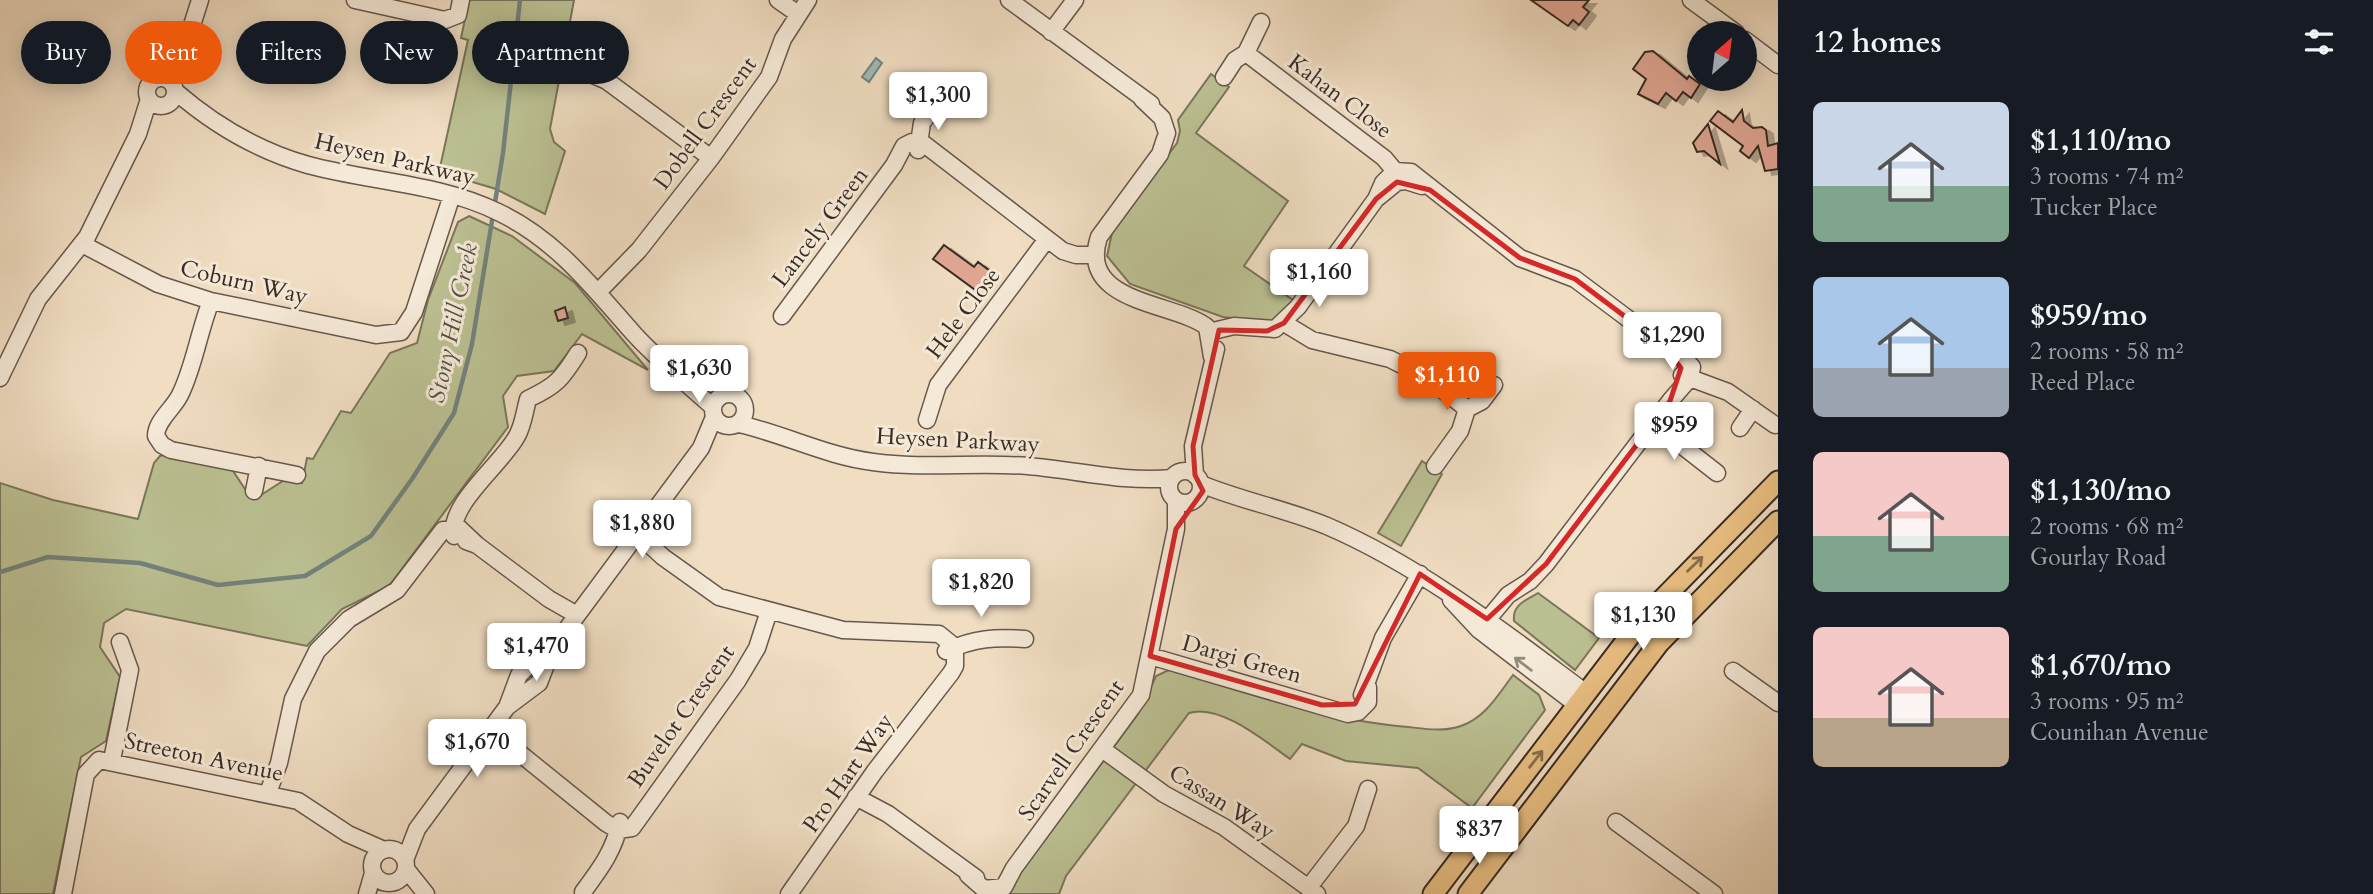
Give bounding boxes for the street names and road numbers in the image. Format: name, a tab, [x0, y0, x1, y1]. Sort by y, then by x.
street label: Kahan Close	[1282, 47, 1398, 145]
street label: Dobell Crescent	[646, 50, 764, 196]
street label: Heysen Parkway	[312, 125, 478, 193]
street label: Lancely Green	[765, 161, 875, 293]
street label: Coburn Way	[177, 252, 311, 312]
street label: Hele Close	[919, 261, 1007, 365]
street label: Heysen Parkway	[875, 420, 1041, 460]
street label: Dargi Green	[1179, 627, 1305, 691]
street label: Buvelot Crescent	[620, 639, 742, 793]
street label: Scarvell Crescent	[1011, 673, 1131, 827]
street label: Pro Hart Way	[795, 707, 901, 839]
street label: Streeton Avenue	[122, 725, 286, 789]
street label: Cassan Way	[1163, 757, 1281, 847]

